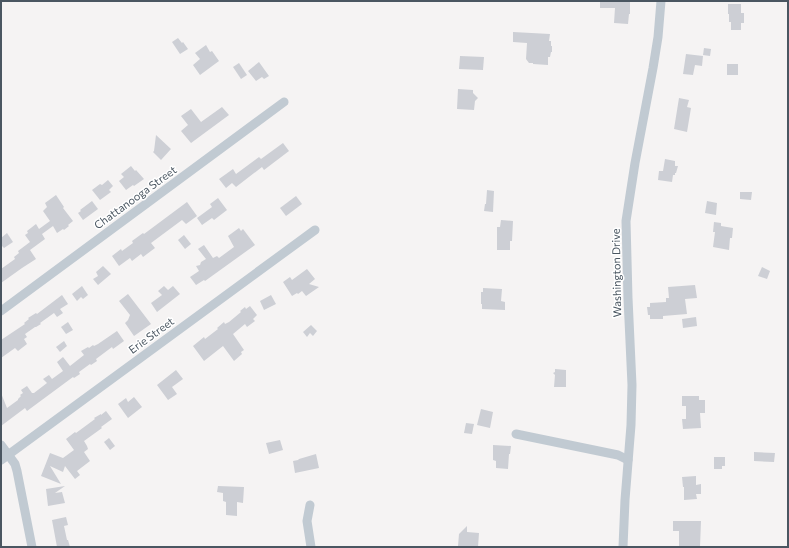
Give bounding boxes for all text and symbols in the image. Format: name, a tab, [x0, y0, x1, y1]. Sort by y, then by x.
street label: Chattanooga Street	[91, 162, 179, 231]
street label: Washington Drive	[609, 228, 623, 317]
street label: Erie Street	[126, 314, 177, 356]

